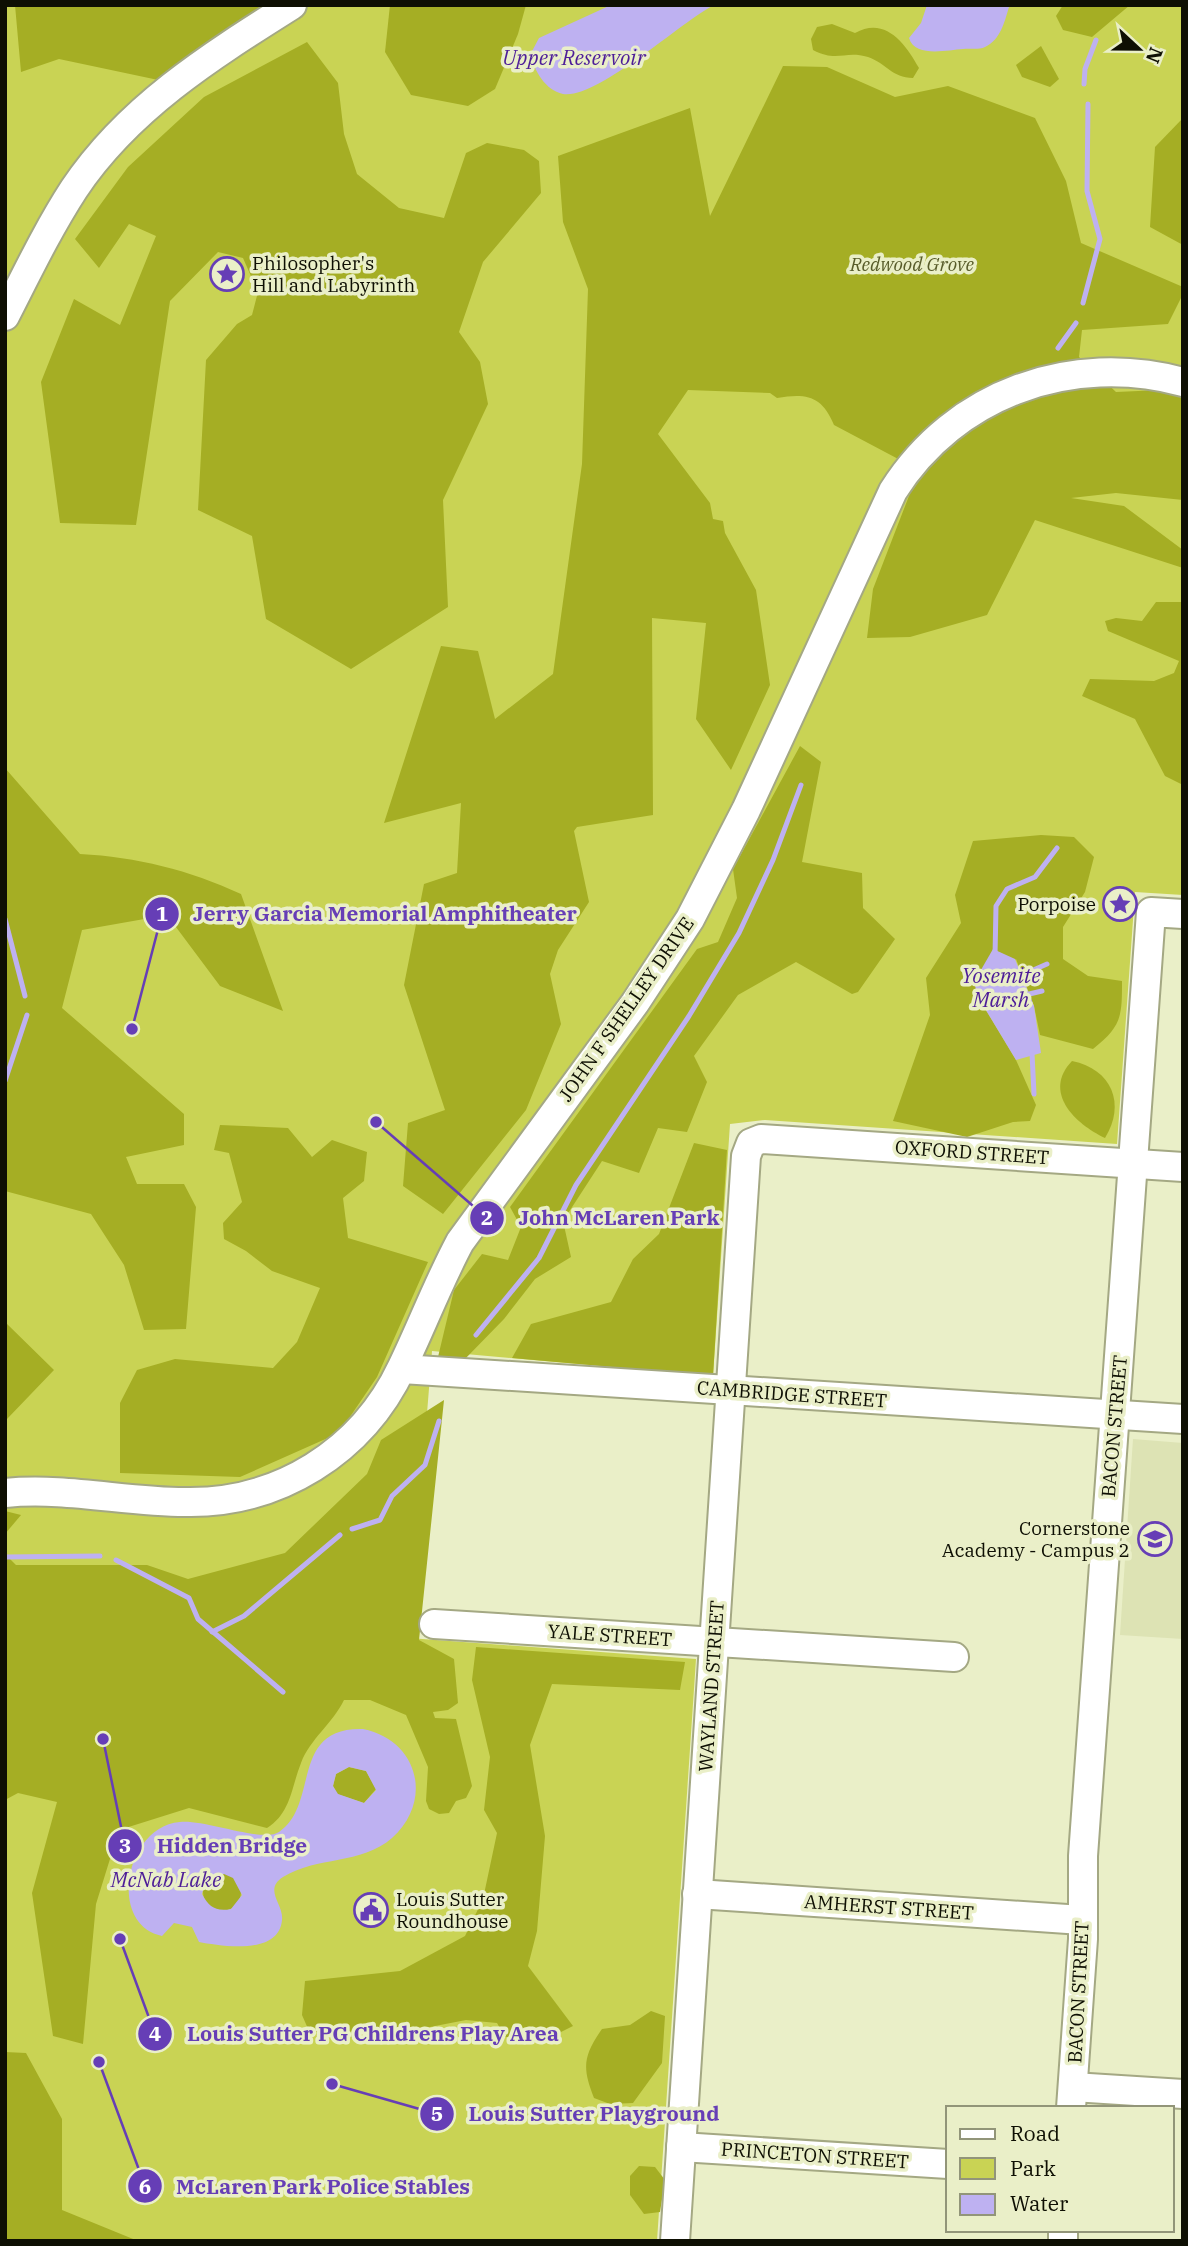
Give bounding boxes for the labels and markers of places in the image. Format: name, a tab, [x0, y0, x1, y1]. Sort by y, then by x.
place label: Philosopher's Hill and Labyrinth	[252, 251, 415, 297]
place icon: Philosopher's Hill and Labyrinth	[208, 255, 246, 293]
place icon: Porpoise	[1101, 885, 1139, 923]
place label: Porpoise	[1017, 892, 1096, 916]
callout: Jerry Garcia Memorial Amphitheater	[145, 893, 591, 935]
callout: John McLaren Park	[470, 1197, 734, 1239]
place label: Cornerstone Academy - Campus 2	[942, 1516, 1130, 1562]
school or university icon: Cornerstone Academy - Campus 2	[1136, 1520, 1174, 1558]
callout: Hidden Bridge	[107, 1825, 321, 1867]
place label: Louis Sutter Roundhouse	[396, 1887, 508, 1933]
public building icon: Louis Sutter Roundhouse	[352, 1891, 390, 1929]
callout: Louis Sutter PG Childrens Play Area	[138, 2013, 573, 2055]
callout: Louis Sutter Playground	[420, 2093, 734, 2135]
callout: McLaren Park Police Stables	[127, 2165, 484, 2207]

